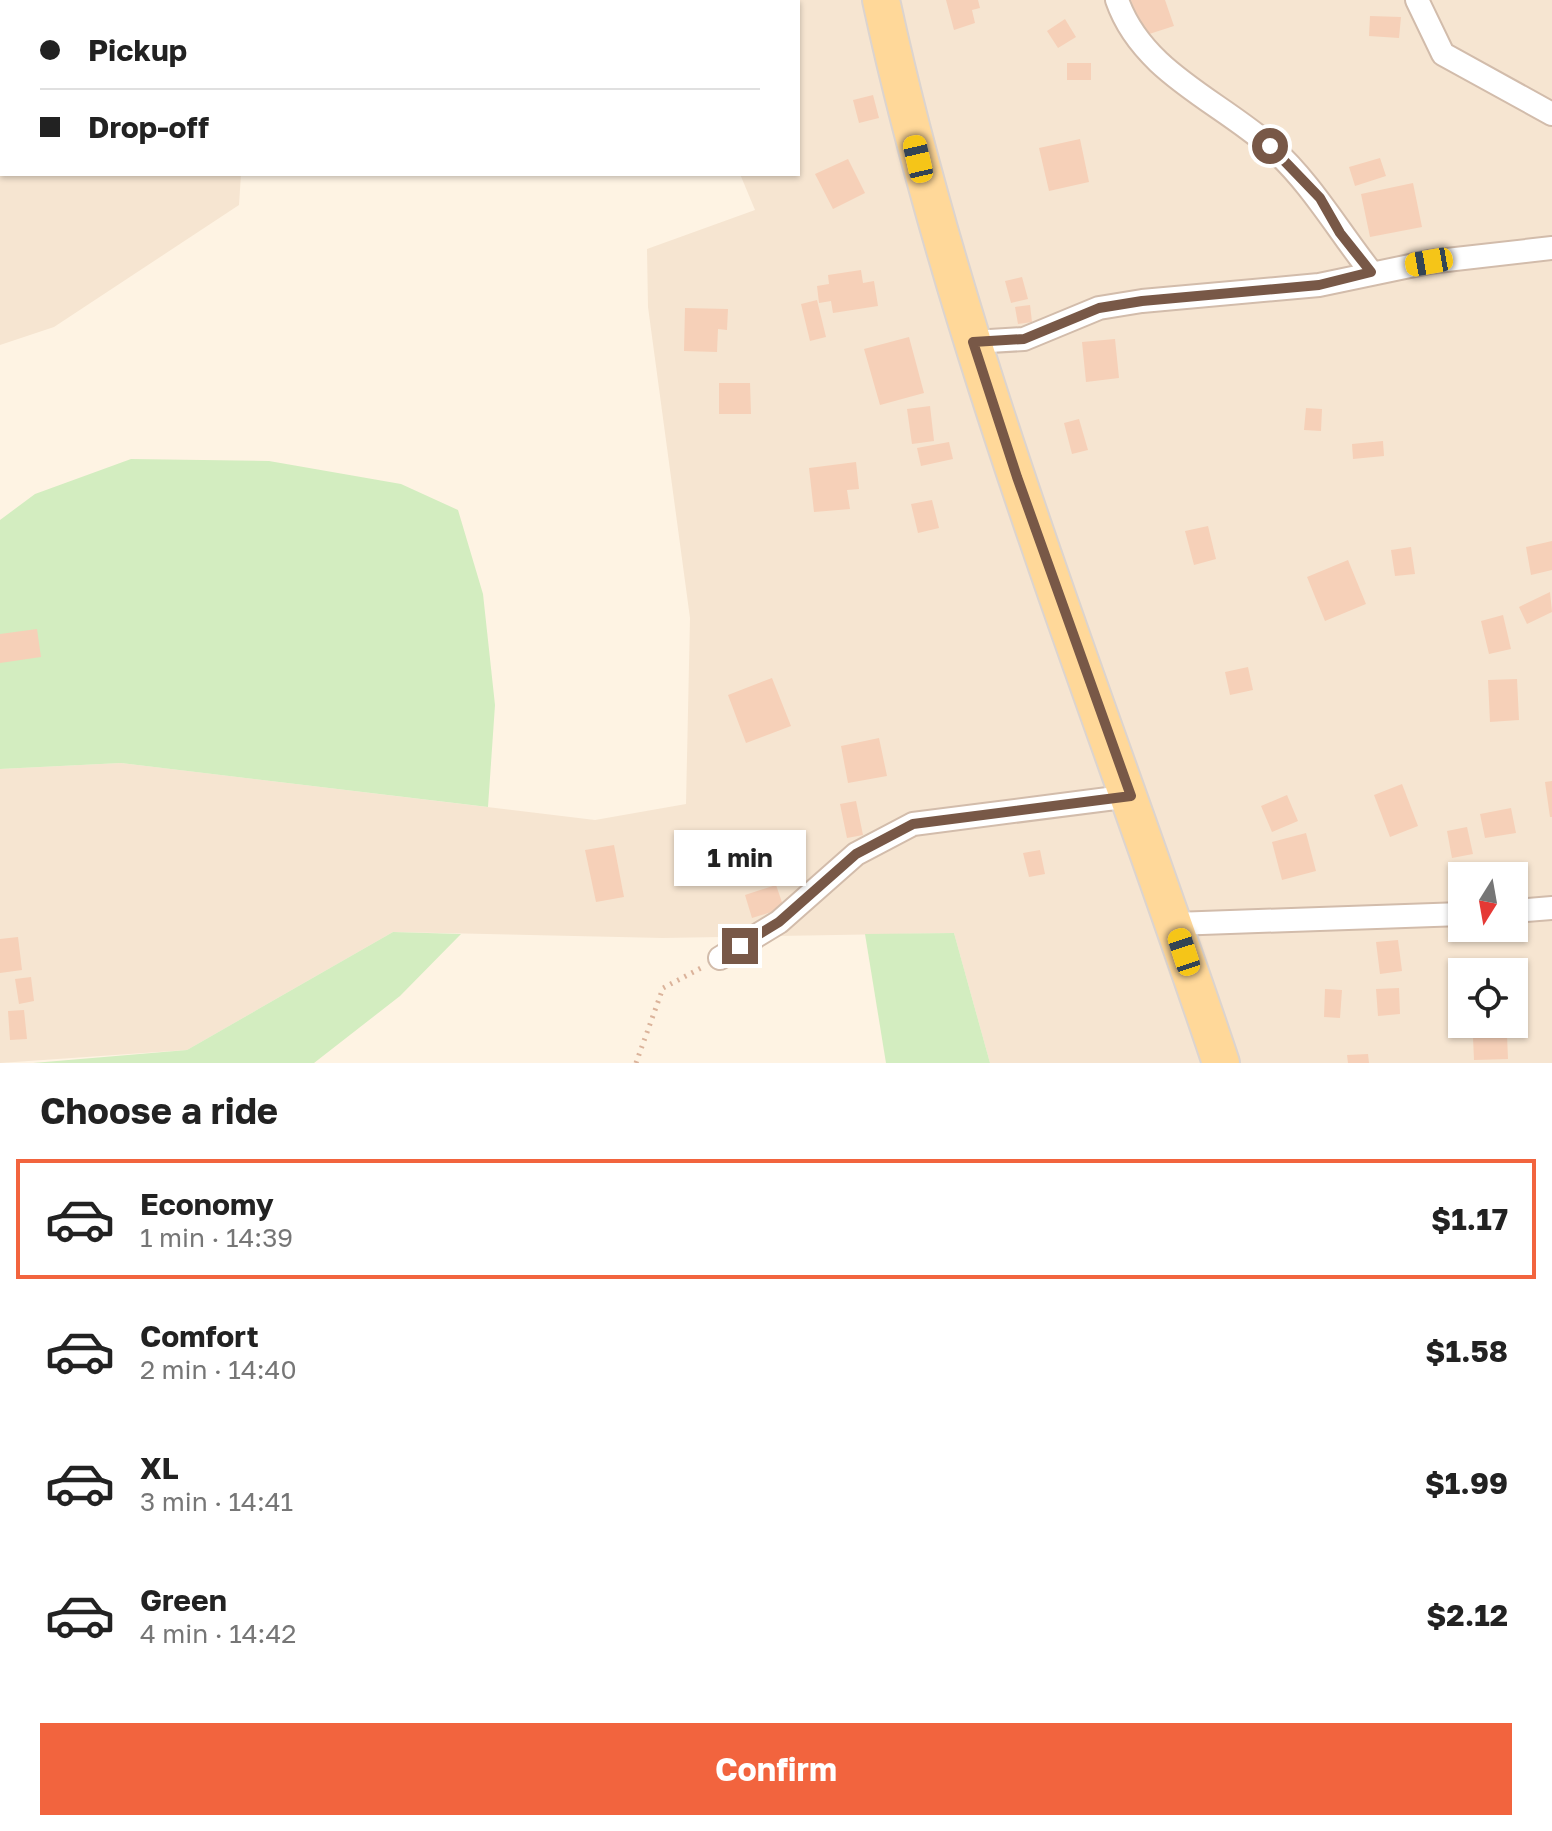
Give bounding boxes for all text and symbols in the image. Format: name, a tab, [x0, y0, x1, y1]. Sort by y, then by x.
text: Pickup	[88, 32, 187, 68]
text: Drop-off	[88, 109, 209, 145]
route start	[1252, 128, 1288, 164]
car	[901, 133, 935, 185]
car	[1403, 246, 1455, 278]
callout: 1 min	[674, 830, 806, 886]
text: 1 min	[707, 842, 773, 873]
north arrow	[1448, 862, 1528, 942]
map controls	[1448, 862, 1528, 1038]
car	[1165, 925, 1203, 979]
route end	[722, 928, 758, 964]
button: locate	[1448, 958, 1528, 1038]
text: Choose a ride	[40, 1089, 278, 1132]
icon: car	[44, 1183, 116, 1255]
text: Economy	[140, 1186, 274, 1222]
text: $1.17	[1431, 1201, 1508, 1237]
text: 1 min · 14:39	[140, 1222, 293, 1253]
icon: car	[44, 1315, 116, 1387]
text: Comfort	[140, 1318, 259, 1354]
text: $1.58	[1425, 1333, 1508, 1369]
text: 2 min · 14:40	[140, 1354, 297, 1385]
icon: car	[44, 1447, 116, 1519]
text: XL	[140, 1450, 179, 1486]
text: $1.99	[1425, 1465, 1508, 1501]
text: 3 min · 14:41	[140, 1486, 293, 1517]
icon: car	[44, 1579, 116, 1651]
text: Green	[140, 1582, 227, 1618]
text: $2.12	[1426, 1597, 1508, 1633]
text: 4 min · 14:42	[140, 1618, 296, 1649]
button: Confirm	[40, 1723, 1512, 1815]

